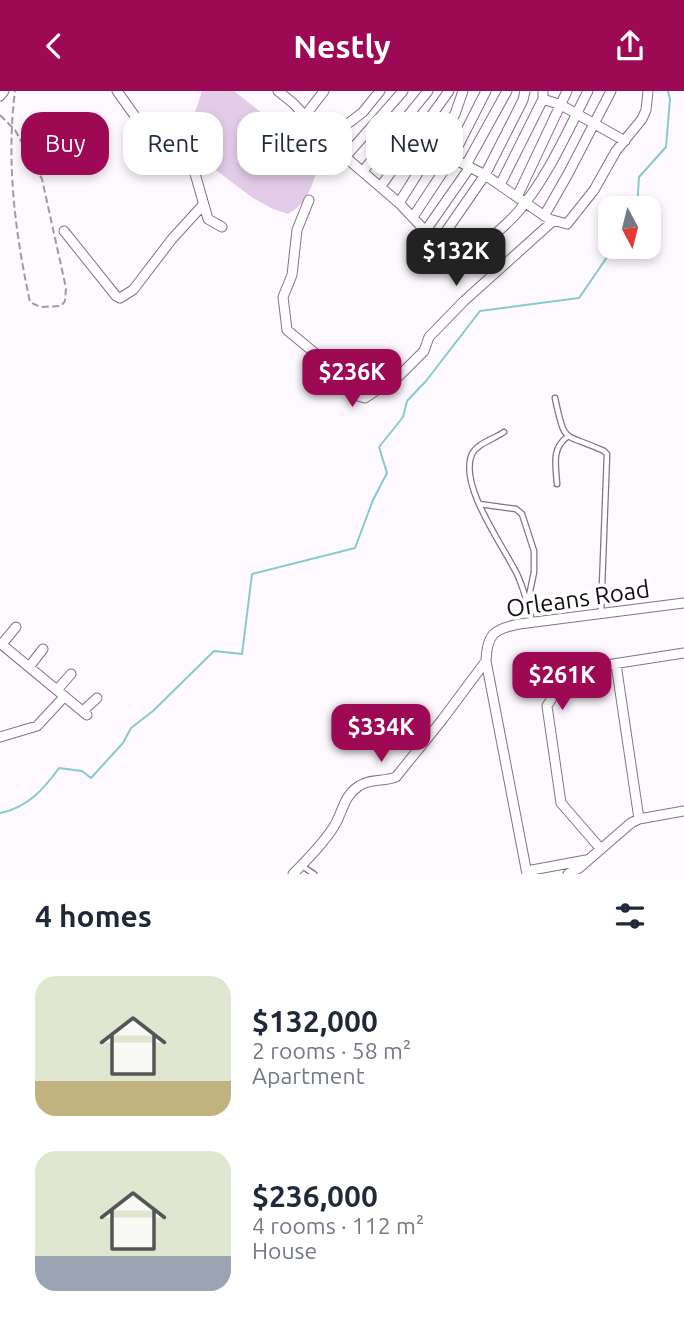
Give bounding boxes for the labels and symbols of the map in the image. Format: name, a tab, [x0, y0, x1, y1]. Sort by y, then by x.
north arrow	[598, 196, 662, 259]
pin: $132K	[407, 229, 505, 288]
pin: $236K	[303, 349, 401, 409]
street label: Orleans Road	[504, 575, 651, 622]
pin: $261K	[513, 653, 611, 712]
pin: $334K	[332, 705, 430, 764]

